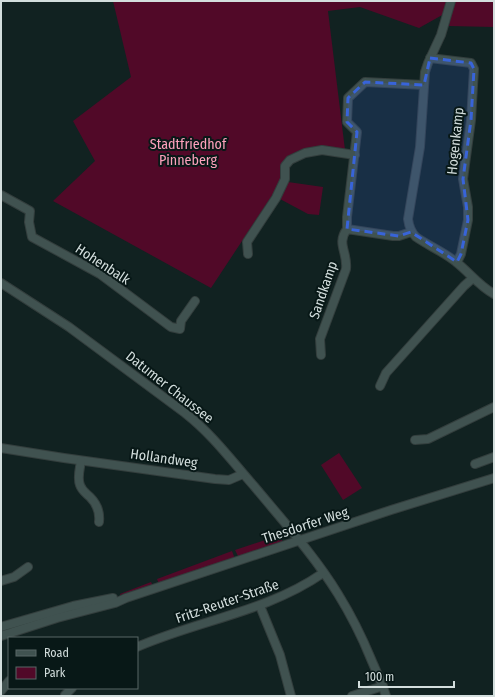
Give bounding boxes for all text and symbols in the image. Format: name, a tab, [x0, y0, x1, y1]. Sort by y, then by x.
street label: Hogenkamp	[443, 106, 467, 176]
park label: Stadtfriedhof Pinneberg	[150, 136, 228, 169]
street label: Hohenbalk	[72, 240, 134, 289]
street label: Sandkamp	[306, 259, 341, 321]
street label: Datumer Chaussee	[122, 348, 217, 427]
street label: Hollandweg	[129, 445, 199, 472]
street label: Thesdorfer Weg	[260, 503, 351, 547]
street label: Fritz-Reuter-Straße	[173, 576, 281, 627]
legend	[8, 637, 138, 689]
text: Road	[44, 646, 69, 660]
scale bar	[359, 663, 454, 689]
text: Park	[44, 666, 66, 680]
text: 100 m	[365, 670, 394, 684]

